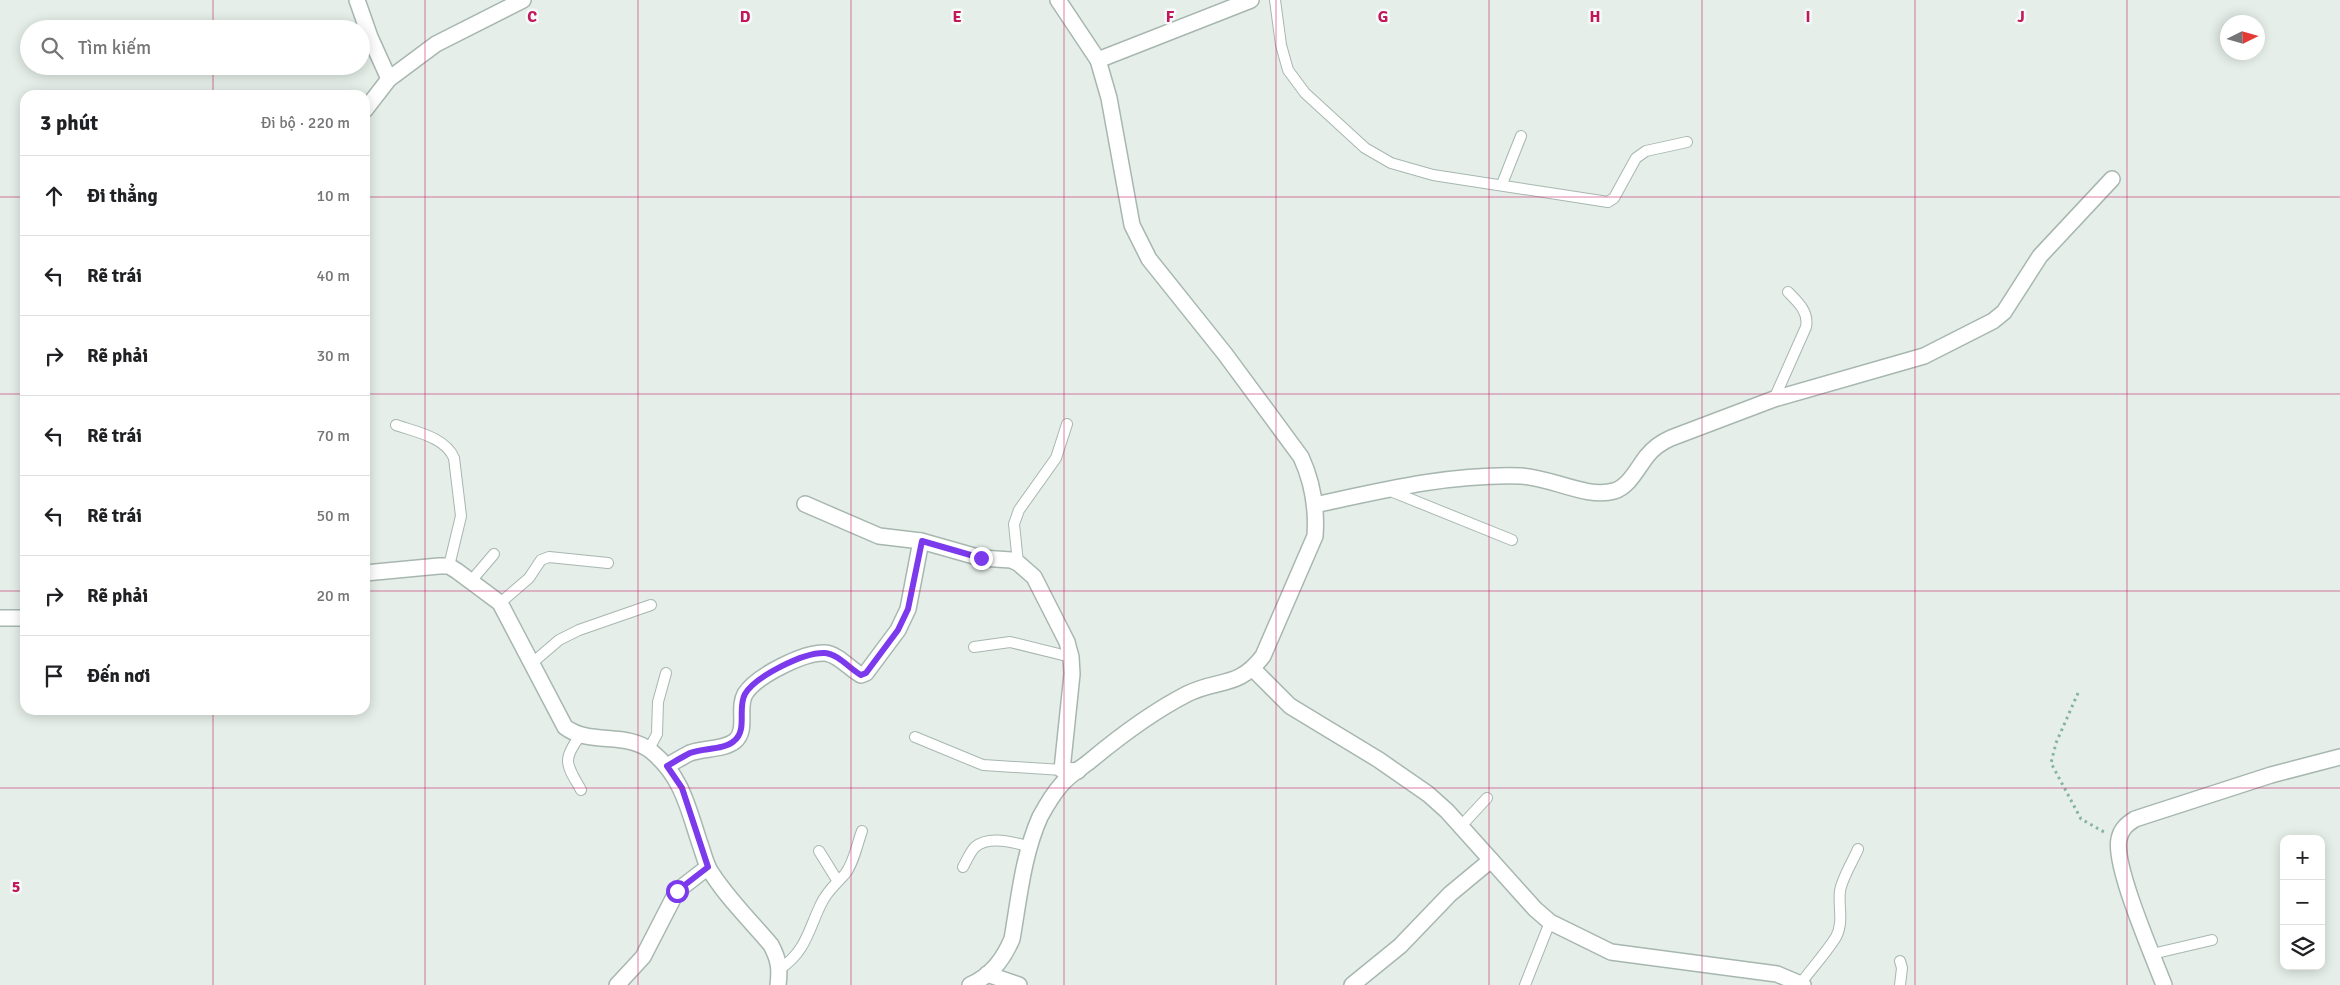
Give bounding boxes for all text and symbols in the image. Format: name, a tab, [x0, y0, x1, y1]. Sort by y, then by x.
text: C	[527, 7, 537, 27]
text: D	[740, 7, 751, 27]
text: E	[952, 7, 962, 27]
text: F	[1166, 7, 1175, 27]
text: G	[1378, 7, 1388, 27]
text: H	[1590, 7, 1600, 27]
text: I	[1805, 7, 1811, 27]
text: J	[2017, 7, 2025, 27]
north arrow	[2220, 15, 2265, 60]
search box	[20, 20, 370, 75]
icon: search	[38, 34, 66, 62]
text: Tìm kiếm	[78, 36, 151, 60]
text: 3 phút	[40, 110, 98, 136]
text: Đi bộ · 220 m	[261, 113, 350, 133]
icon: ahead	[40, 182, 68, 210]
text: Đi thẳng	[87, 184, 158, 208]
text: 10 m	[316, 186, 350, 206]
icon: left	[40, 262, 68, 290]
text: Rẽ trái	[87, 264, 142, 288]
text: 40 m	[316, 266, 350, 286]
icon: right	[40, 342, 68, 370]
text: Rẽ phải	[87, 344, 148, 368]
text: 30 m	[316, 346, 350, 366]
icon: left	[40, 422, 68, 450]
text: Rẽ trái	[87, 424, 142, 448]
text: 70 m	[316, 426, 350, 446]
icon: left	[40, 502, 68, 530]
text: Rẽ trái	[87, 504, 142, 528]
text: 50 m	[316, 506, 350, 526]
route end	[970, 547, 993, 570]
icon: right	[40, 582, 68, 610]
text: Rẽ phải	[87, 584, 148, 608]
text: 20 m	[316, 586, 350, 606]
icon: arrive	[40, 662, 68, 690]
text: Đến nơi	[87, 664, 150, 688]
map controls	[2280, 835, 2325, 970]
button: +	[2280, 835, 2325, 880]
text: 5	[12, 877, 20, 897]
route start	[666, 880, 689, 903]
button: −	[2280, 880, 2325, 925]
button: layers	[2280, 925, 2325, 970]

